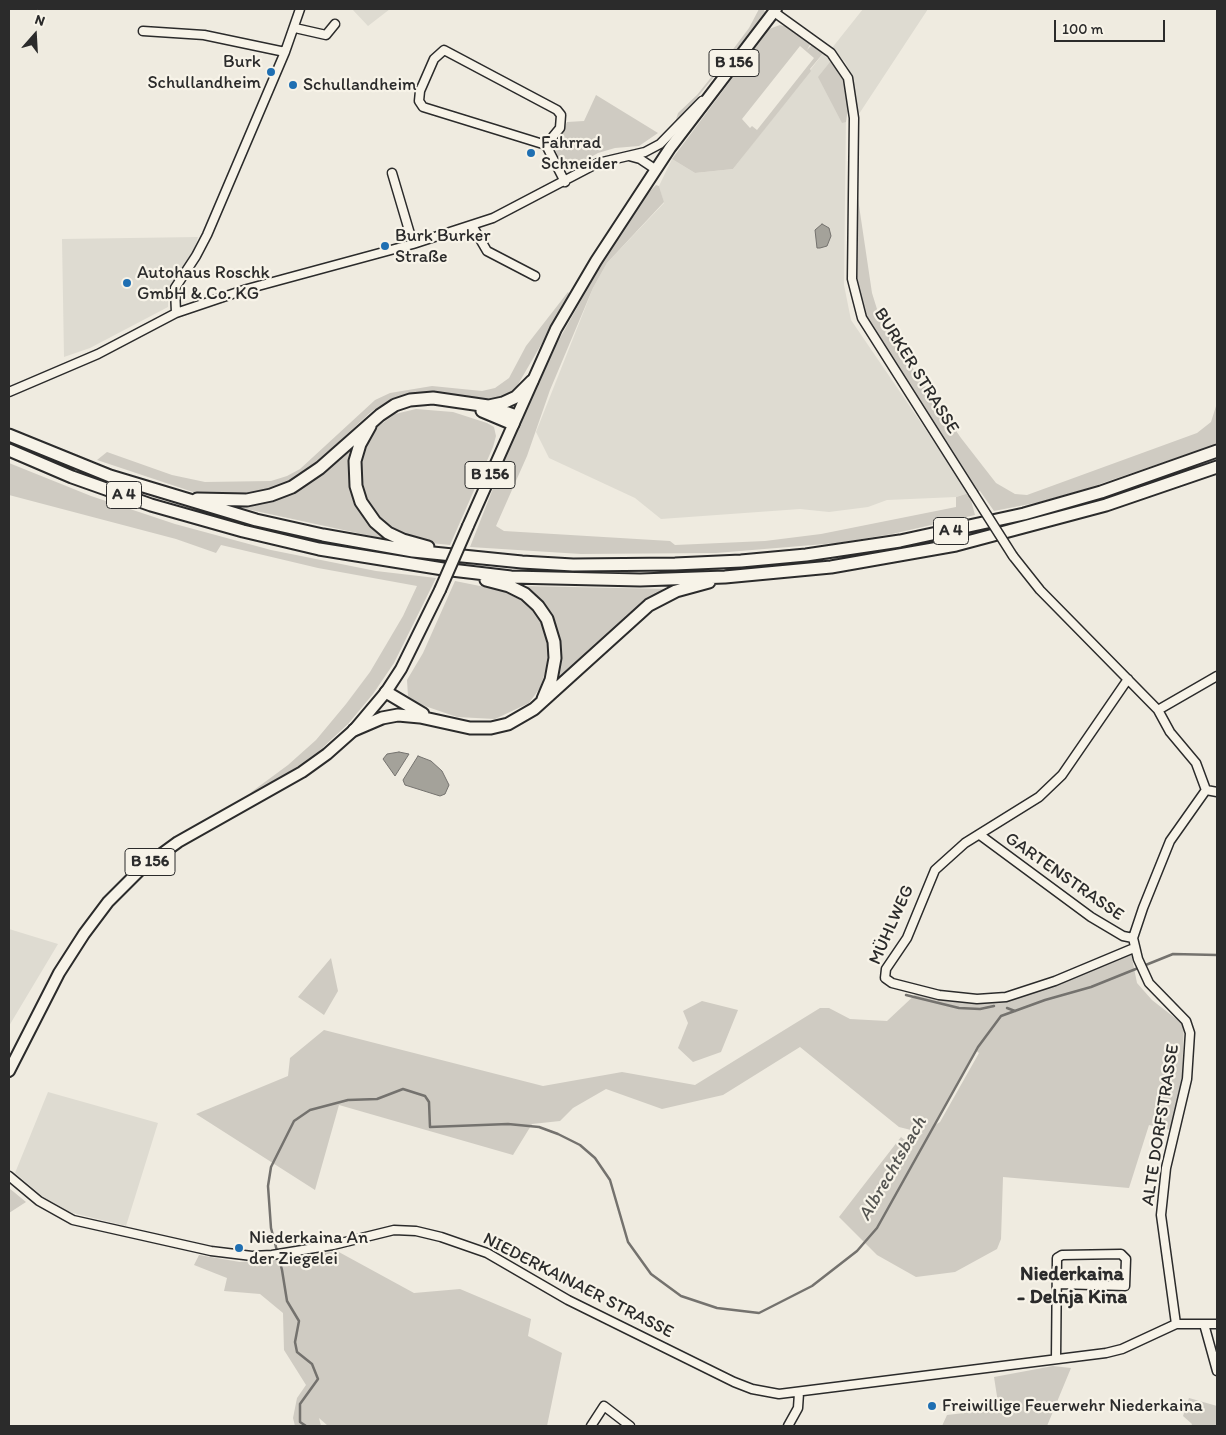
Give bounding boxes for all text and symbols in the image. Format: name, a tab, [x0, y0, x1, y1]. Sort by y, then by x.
north arrow	[10, 10, 60, 60]
scale bar	[1056, 10, 1167, 42]
text: N	[33, 11, 47, 30]
text: 100 m	[1062, 20, 1103, 38]
road number: B 156	[709, 49, 759, 76]
place label: Burk Schullandheim	[147, 51, 261, 94]
marker: Burk Schullandheim	[265, 66, 277, 78]
place label: Schullandheim	[303, 74, 417, 96]
marker: Schullandheim	[287, 79, 299, 91]
place label: Fahrrad Schneider	[541, 132, 618, 174]
marker: Fahrrad Schneider	[525, 147, 537, 159]
place label: Burk Burker Straße	[395, 225, 491, 268]
marker: Burk Burker Straße	[379, 240, 391, 252]
place label: Autohaus Roschk GmbH & Co. KG	[137, 262, 270, 304]
marker: Autohaus Roschk GmbH & Co. KG	[121, 277, 133, 289]
street label: BURKER STRASSE	[869, 304, 963, 438]
road number: B 156	[465, 462, 515, 488]
road number: A 4	[106, 482, 142, 508]
road number: A 4	[934, 518, 968, 544]
street label: GARTENSTRASSE	[1000, 828, 1128, 926]
road number: B 156	[125, 849, 175, 876]
street label: MÜHLWEG	[865, 882, 919, 968]
street label: ALTE DORFSTRASSE	[1138, 1043, 1184, 1207]
water label: Albrechtsbach	[854, 1113, 932, 1225]
place label: Niederkaina An der Ziegelei	[249, 1227, 368, 1270]
street label: NIEDERKAINAER STRASSE	[479, 1228, 677, 1344]
marker: Niederkaina An der Ziegelei	[233, 1242, 245, 1254]
district label: Niederkaina - Delnja Kina	[1017, 1263, 1127, 1310]
place label: Freiwillige Feuerwehr Niederkaina	[942, 1395, 1203, 1417]
marker: Freiwillige Feuerwehr Niederkaina	[926, 1400, 938, 1412]

